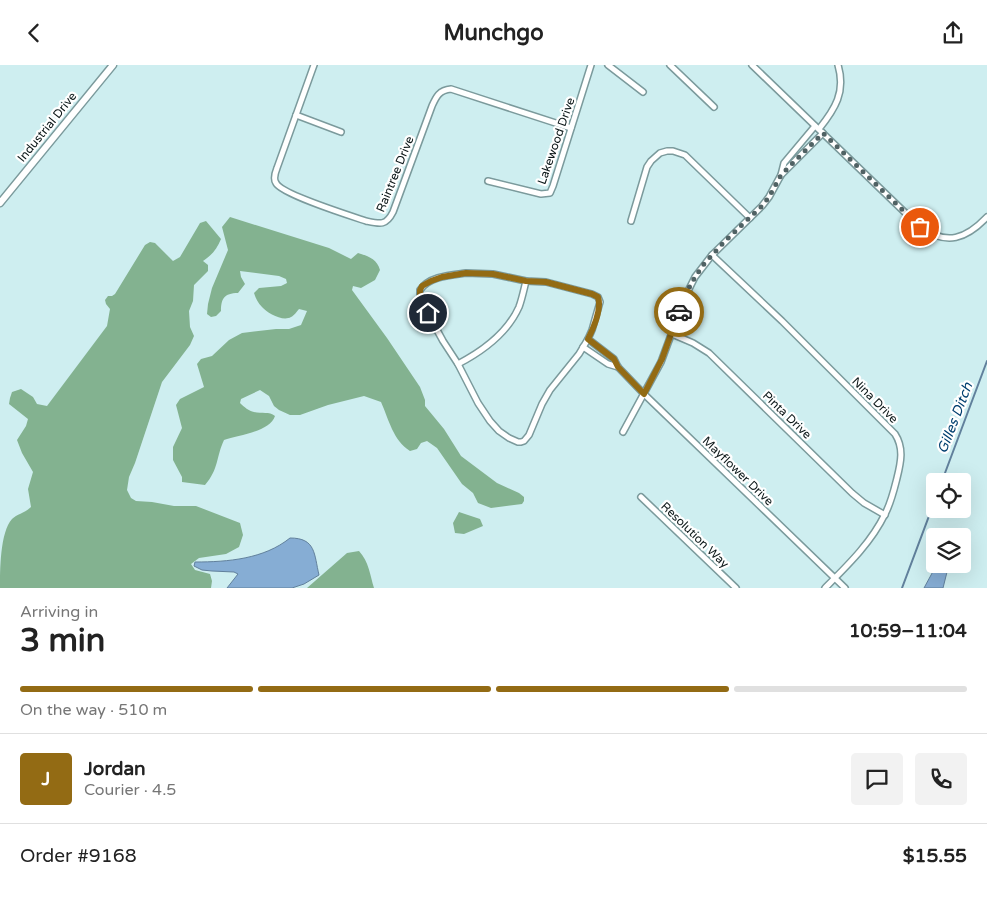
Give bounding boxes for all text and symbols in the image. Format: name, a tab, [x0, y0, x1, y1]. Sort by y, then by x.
icon: back	[20, 19, 48, 47]
icon: share	[939, 19, 967, 47]
text: Munchgo	[443, 20, 544, 46]
street label: Industrial Drive	[15, 89, 80, 165]
street label: Lakewood Drive	[535, 95, 578, 186]
street label: Raintree Drive	[373, 134, 417, 214]
pin	[899, 206, 941, 248]
icon: bag	[906, 213, 934, 241]
courier	[654, 287, 704, 337]
pin	[407, 292, 449, 334]
icon: car	[665, 298, 693, 326]
icon: home	[414, 299, 442, 327]
street label: Nina Drive	[849, 374, 901, 426]
water label: Gilles Ditch	[934, 380, 976, 456]
street label: Pinta Drive	[760, 388, 814, 442]
street label: Mayflower Drive	[700, 434, 776, 508]
map controls	[926, 473, 971, 573]
button: locate	[926, 473, 971, 518]
street label: Resolution Way	[658, 499, 732, 571]
button: layers	[926, 528, 971, 573]
text: Arriving in	[20, 602, 98, 622]
text: 10:59–11:04	[849, 620, 967, 642]
text: 3 min	[20, 622, 105, 660]
text: On the way · 510 m	[20, 700, 167, 720]
button: chat	[851, 753, 903, 805]
button: phone	[915, 753, 967, 805]
text: Jordan	[84, 758, 146, 780]
text: J	[42, 768, 50, 790]
text: Courier · 4.5	[84, 780, 176, 800]
text: Order #9168	[20, 845, 137, 867]
text: $15.55	[903, 845, 967, 867]

